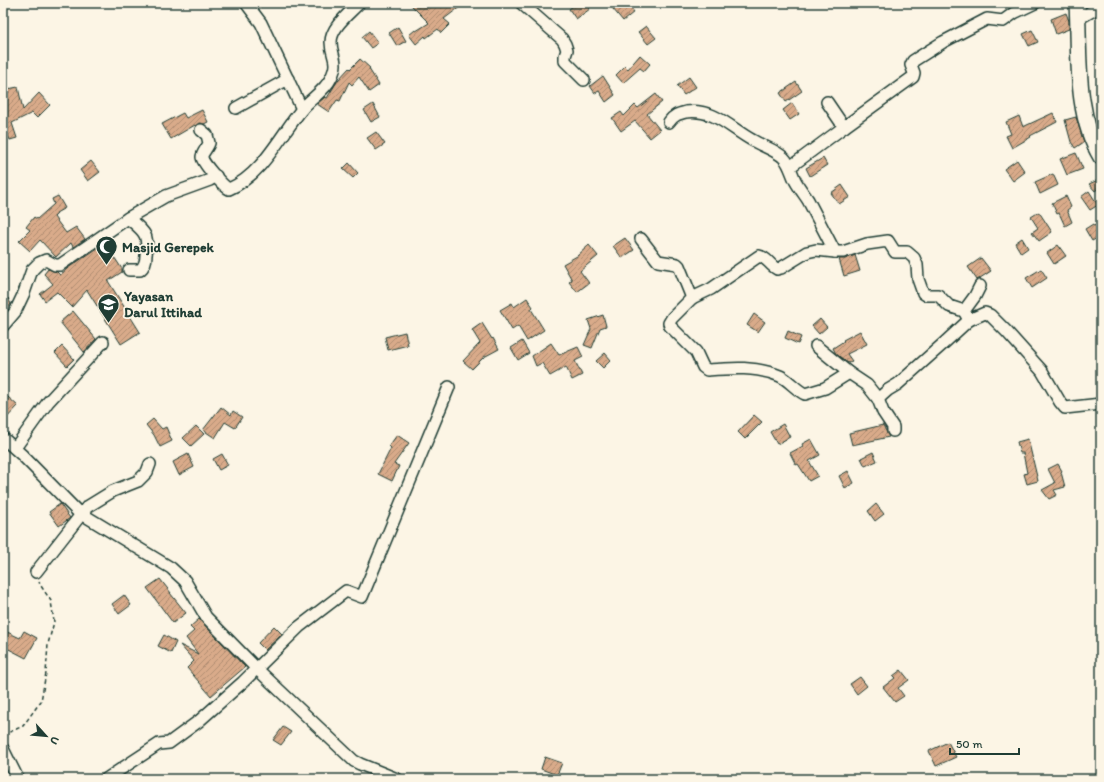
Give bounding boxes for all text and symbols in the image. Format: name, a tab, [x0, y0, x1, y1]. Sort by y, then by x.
mosque icon: Masjid Gerepek	[93, 234, 119, 267]
place label: Masjid Gerepek	[122, 239, 215, 256]
place label: Yayasan Darul Ittihad	[123, 288, 202, 321]
school or university icon: Yayasan Darul Ittihad	[96, 291, 122, 324]
north arrow	[26, 716, 66, 756]
scale bar	[950, 730, 1019, 756]
text: U	[47, 734, 62, 747]
text: 50 m	[956, 737, 982, 751]

